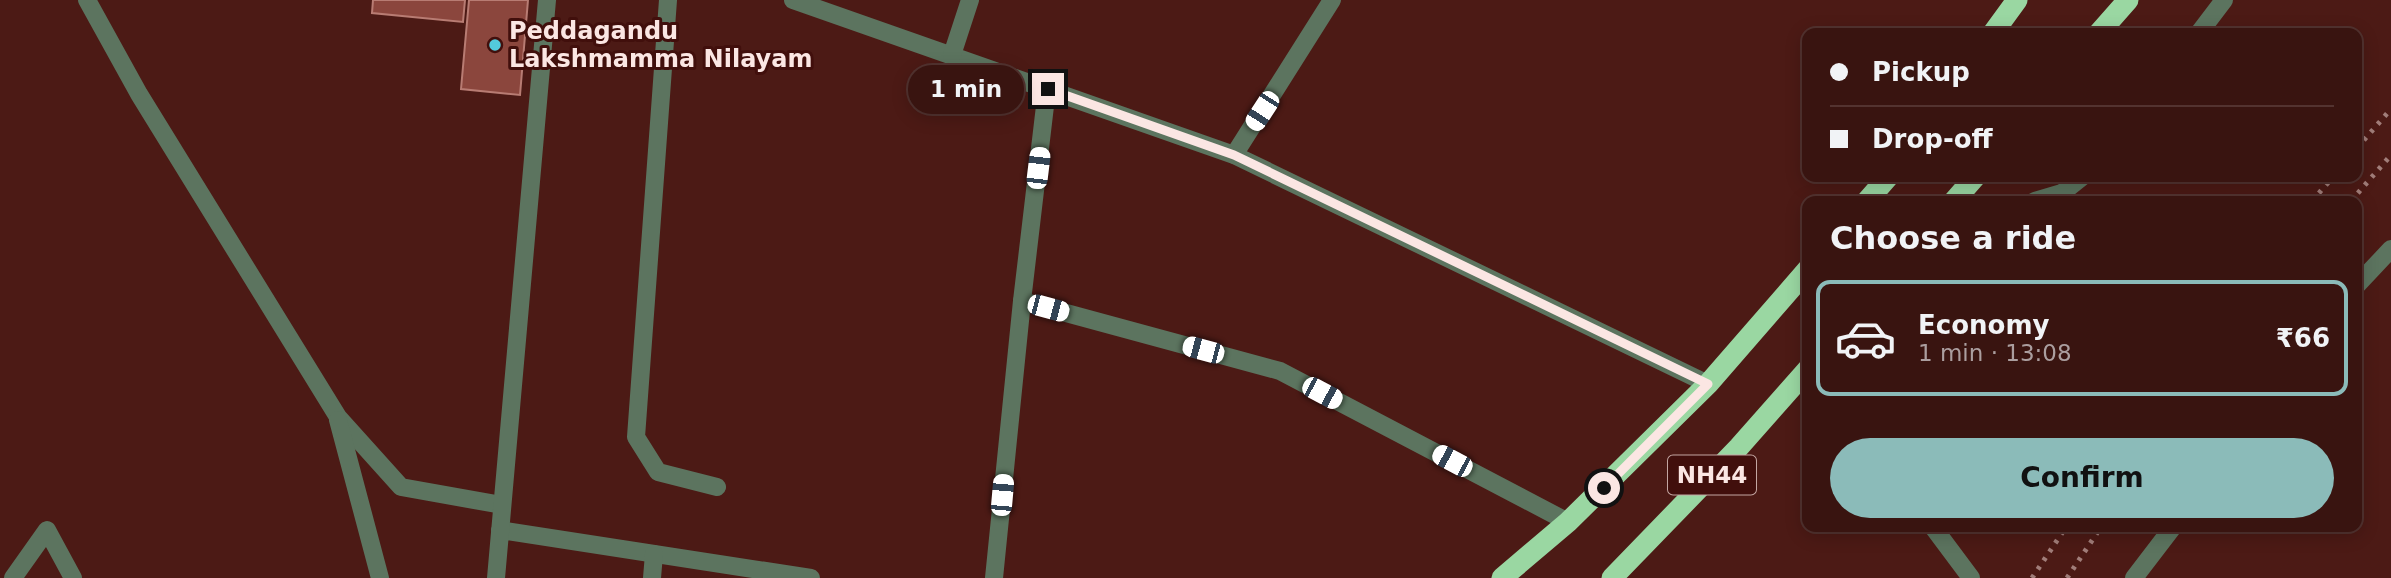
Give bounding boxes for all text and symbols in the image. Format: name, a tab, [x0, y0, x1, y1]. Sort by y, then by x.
place label: Peddagandu Lakshmamma Nilayam	[509, 17, 812, 73]
marker: Peddagandu Lakshmamma Nilayam	[487, 37, 503, 53]
text: Pickup	[1872, 57, 1970, 87]
callout: 1 min	[908, 64, 1024, 114]
route end	[1032, 73, 1064, 105]
text: 1 min	[930, 76, 1002, 102]
car	[1242, 88, 1283, 134]
text: Drop-off	[1872, 124, 1993, 154]
car	[1026, 146, 1051, 190]
text: Choose a ride	[1830, 219, 2076, 257]
car	[1025, 292, 1072, 324]
icon: car	[1834, 307, 1897, 370]
text: Economy	[1918, 310, 2049, 340]
text: ₹66	[2276, 323, 2330, 353]
car	[1180, 334, 1227, 366]
text: 1 min · 13:08	[1918, 340, 2072, 366]
car	[1299, 374, 1346, 412]
button: Confirm	[1830, 438, 2334, 518]
car	[1429, 442, 1476, 480]
road number: NH44	[1668, 456, 1756, 495]
route start	[1588, 472, 1620, 504]
car	[990, 473, 1015, 517]

